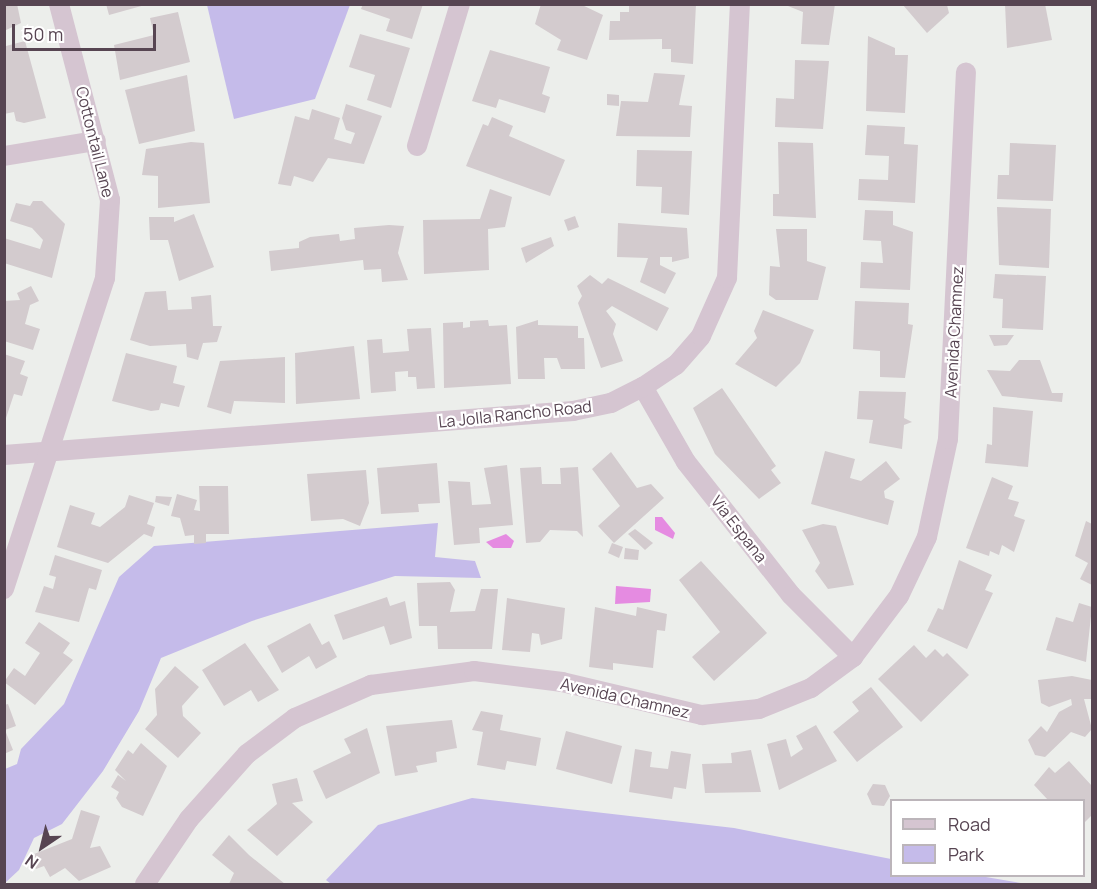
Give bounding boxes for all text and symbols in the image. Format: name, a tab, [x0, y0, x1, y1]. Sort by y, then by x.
scale bar	[15, 12, 159, 50]
text: 50 m	[23, 22, 63, 46]
street label: Cottontail Lane	[72, 85, 118, 199]
street label: Avenida Chamnez	[941, 266, 967, 398]
street label: La Jolla Rancho Road	[437, 396, 593, 432]
street label: Via Espana	[707, 492, 771, 566]
street label: Avenida Chamnez	[559, 674, 691, 722]
legend	[890, 799, 1085, 877]
text: Road	[948, 812, 991, 836]
north arrow	[12, 817, 72, 877]
text: Park	[948, 842, 984, 866]
text: N	[21, 849, 43, 874]

